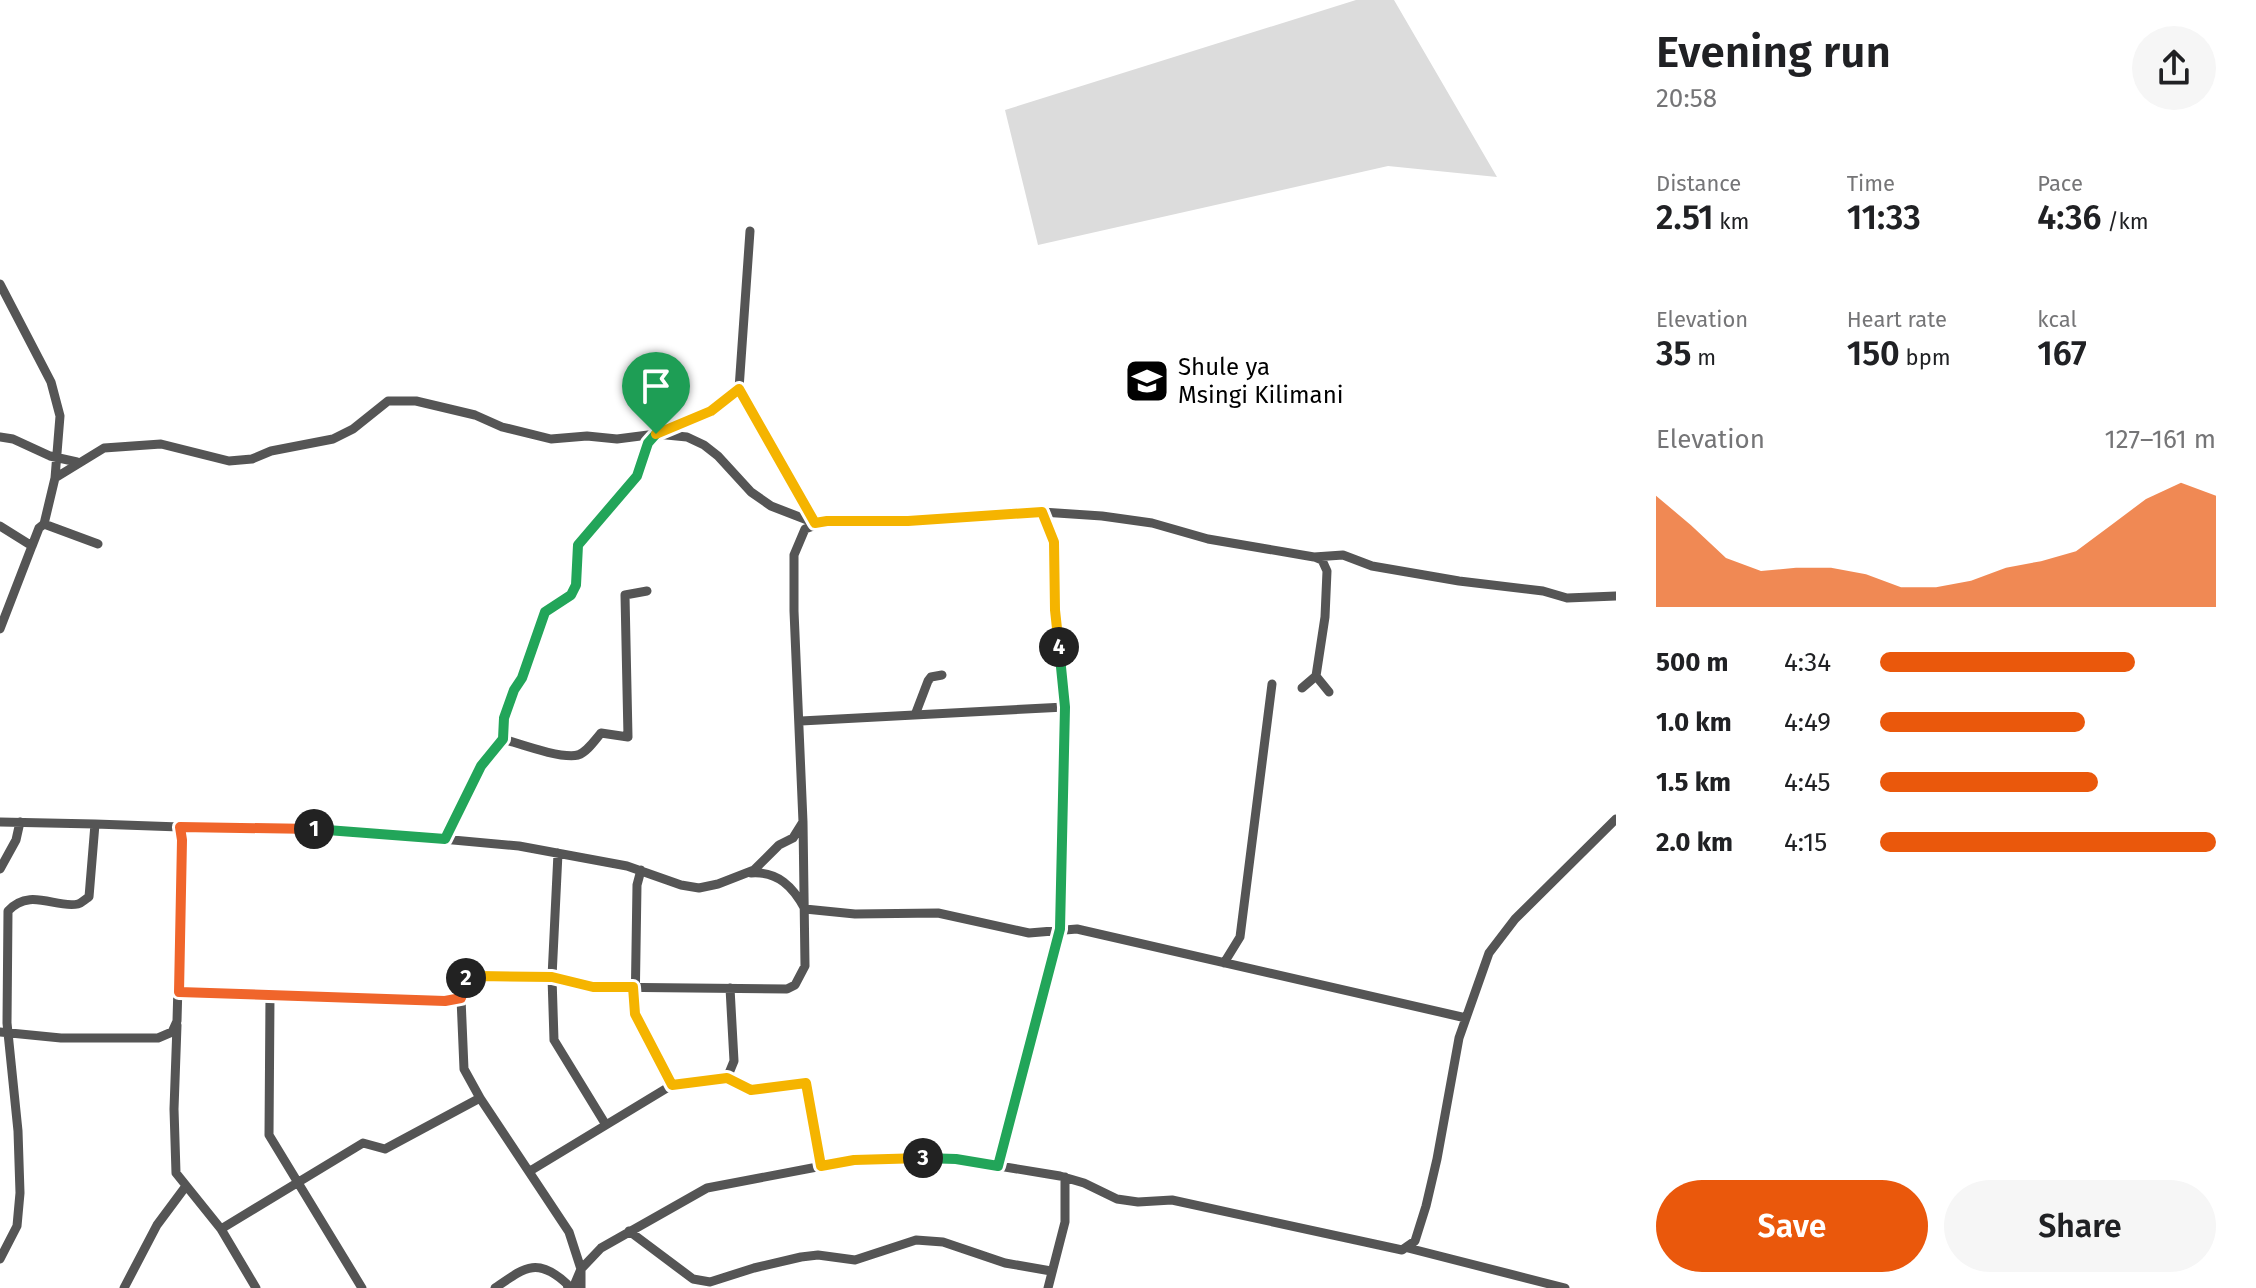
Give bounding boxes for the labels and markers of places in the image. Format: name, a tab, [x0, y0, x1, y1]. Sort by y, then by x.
pin	[622, 352, 690, 434]
place label: Shule ya Msingi Kilimani	[1178, 353, 1343, 409]
school or university icon: Shule ya Msingi Kilimani	[1123, 357, 1171, 405]
pin: 4	[1039, 627, 1079, 667]
pin: 1	[294, 809, 334, 849]
pin: 2	[446, 958, 486, 998]
pin: 3	[903, 1138, 943, 1178]

